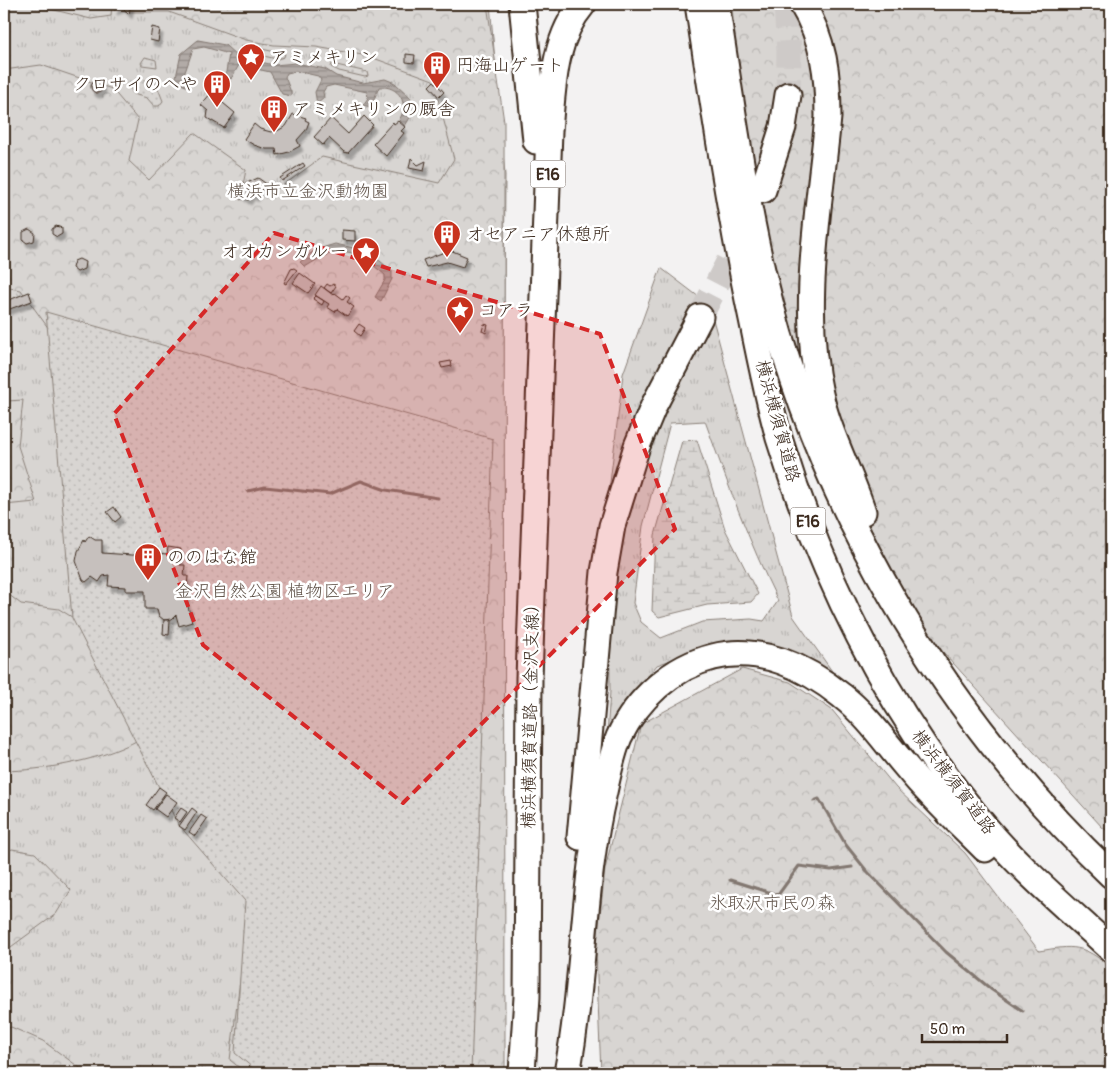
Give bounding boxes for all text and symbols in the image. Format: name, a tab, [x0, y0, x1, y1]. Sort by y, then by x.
place icon: アミメキリン	[236, 42, 266, 81]
place label: アミメキリン	[270, 46, 378, 69]
building icon: 円海山ゲート	[422, 50, 452, 89]
place label: 円海山ゲート	[456, 54, 564, 77]
building icon: クロサイのへや	[202, 69, 232, 108]
place label: クロサイのへや	[73, 73, 198, 96]
building icon: アミメキリンの厩舎	[259, 94, 289, 133]
place label: アミメキリンの厩舎	[293, 98, 455, 121]
road number: E16	[530, 160, 566, 188]
park label: 横浜市立金沢動物園	[227, 180, 389, 203]
building icon: オセアニア休憩所	[432, 219, 462, 258]
place label: オセアニア休憩所	[466, 223, 610, 246]
place icon: オオカンガルー	[351, 236, 381, 275]
place label: オオカンガルー	[221, 240, 347, 263]
place icon: コアラ	[445, 295, 475, 334]
place label: コアラ	[479, 299, 533, 322]
street label: 横浜横須賀道路	[750, 357, 805, 485]
road number: E16	[790, 508, 826, 534]
building icon: ののはな館	[133, 542, 163, 581]
place label: ののはな館	[167, 546, 257, 569]
park label: 金沢自然公園 植物区エリア	[175, 580, 395, 603]
street label: 横浜横須賀道路（金沢支線）	[517, 595, 544, 829]
street label: 横浜横須賀道路	[907, 725, 1001, 840]
park label: 氷取沢市民の森	[709, 892, 835, 915]
scale bar	[922, 1012, 1008, 1044]
text: 50 m	[930, 1020, 965, 1039]

